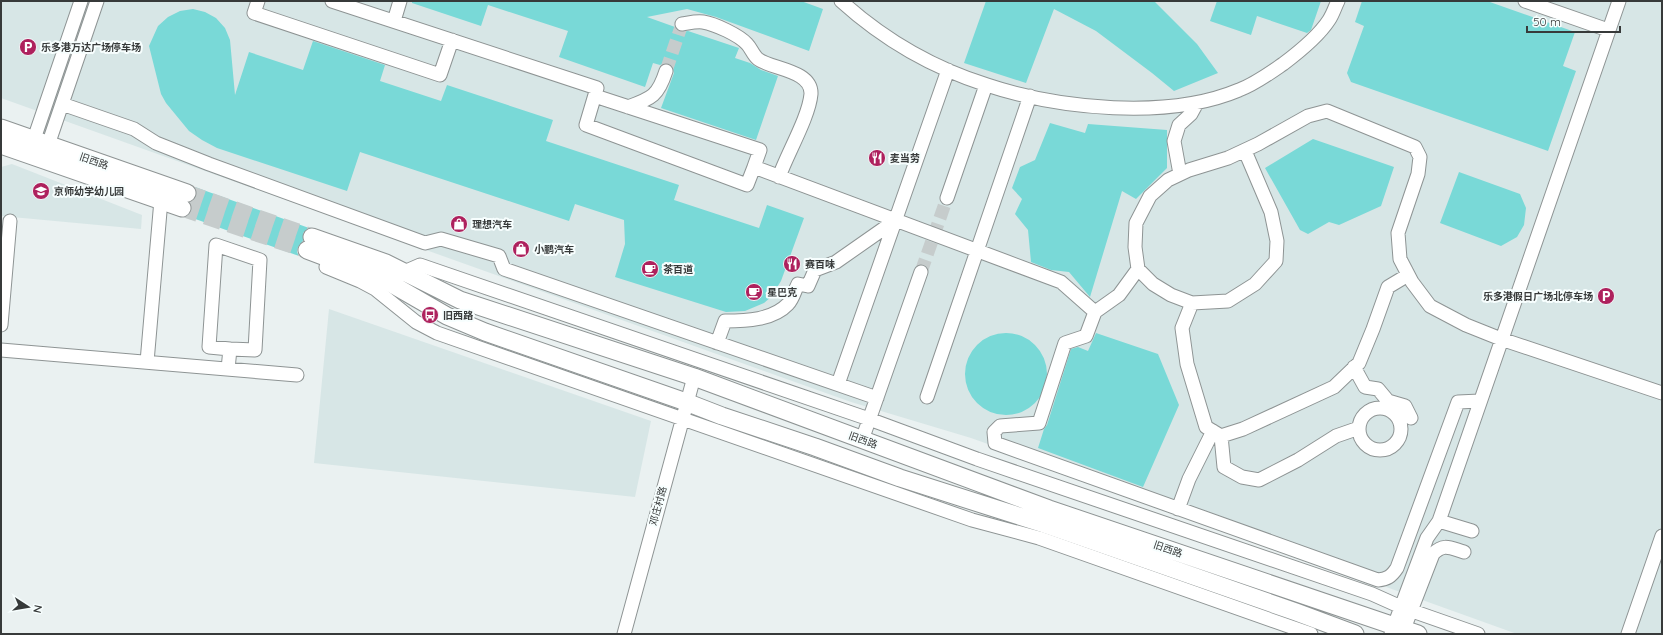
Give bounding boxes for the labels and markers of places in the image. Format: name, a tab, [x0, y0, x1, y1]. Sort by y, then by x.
parking icon: 乐多港万达广场停车场	[18, 37, 38, 57]
place label: 乐多港万达广场停车场	[41, 41, 141, 54]
restaurant icon: 麦当劳	[867, 148, 887, 168]
place label: 麦当劳	[890, 152, 920, 165]
school or university icon: 京师幼学幼儿园	[31, 181, 51, 201]
place label: 京师幼学幼儿园	[54, 185, 124, 198]
shop icon: 理想汽车	[449, 214, 469, 234]
place label: 理想汽车	[472, 218, 512, 231]
shop icon: 小鹏汽车	[511, 239, 531, 259]
place label: 小鹏汽车	[534, 243, 574, 256]
restaurant icon: 赛百味	[782, 254, 802, 274]
place label: 赛百味	[805, 258, 835, 271]
cafe icon: 茶百道	[640, 259, 660, 279]
place label: 茶百道	[663, 263, 693, 276]
cafe icon: 星巴克	[744, 282, 764, 302]
place label: 星巴克	[767, 286, 797, 299]
parking icon: 乐多港假日广场北停车场	[1596, 286, 1616, 306]
place label: 乐多港假日广场北停车场	[1483, 290, 1593, 303]
bus stop icon: 旧西路	[420, 305, 440, 325]
place label: 旧西路	[443, 309, 474, 322]

